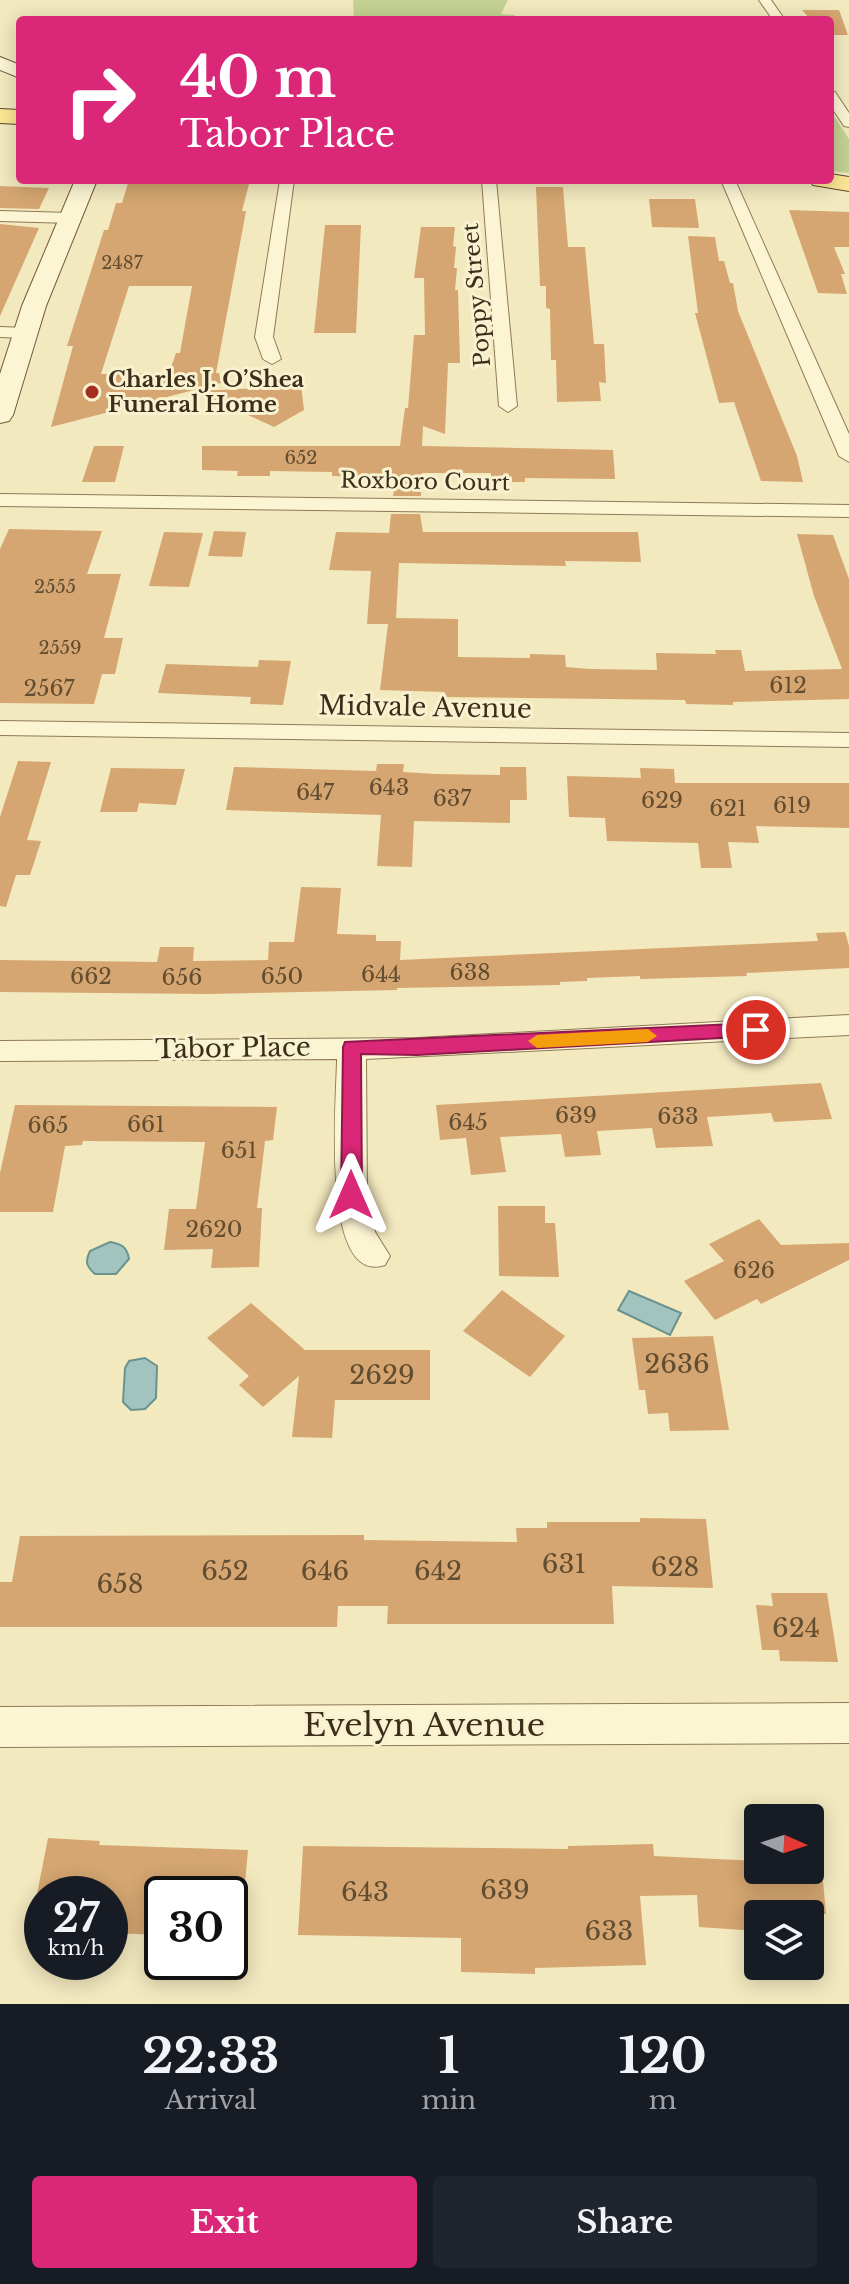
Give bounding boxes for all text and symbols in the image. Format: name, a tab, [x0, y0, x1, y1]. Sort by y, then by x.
text: 40 m	[180, 43, 336, 112]
icon: right	[48, 48, 152, 152]
text: Tabor Place	[180, 112, 395, 157]
street label: Poppy Street	[457, 221, 496, 368]
house number: 2487	[101, 252, 144, 274]
place label: Charles J. O’Shea Funeral Home	[108, 366, 305, 418]
marker: Charles J. O’Shea Funeral Home	[83, 383, 101, 401]
house number: 652	[285, 447, 317, 469]
street label: Roxboro Court	[340, 467, 511, 496]
house number: 2555	[34, 576, 76, 598]
house number: 2559	[38, 637, 82, 659]
house number: 612	[769, 672, 807, 699]
house number: 2567	[23, 675, 76, 702]
street label: Midvale Avenue	[318, 689, 532, 725]
house number: 643	[369, 774, 409, 801]
house number: 647	[296, 779, 335, 806]
house number: 637	[433, 785, 472, 812]
house number: 629	[641, 787, 683, 814]
house number: 619	[773, 792, 811, 819]
house number: 621	[709, 795, 747, 822]
house number: 638	[449, 959, 491, 986]
house number: 644	[361, 961, 401, 988]
house number: 662	[70, 963, 112, 990]
house number: 650	[261, 963, 303, 990]
house number: 656	[162, 964, 202, 991]
pin	[722, 996, 790, 1064]
icon: arrive	[734, 1008, 778, 1052]
street label: Tabor Place	[155, 1031, 311, 1065]
house number: 639	[555, 1102, 597, 1129]
house number: 633	[657, 1103, 699, 1130]
house number: 645	[448, 1109, 488, 1136]
house number: 661	[127, 1111, 165, 1138]
house number: 665	[28, 1112, 68, 1139]
house number: 651	[221, 1137, 257, 1164]
position arrow	[309, 1153, 393, 1237]
house number: 2620	[186, 1216, 242, 1243]
house number: 626	[733, 1257, 775, 1284]
house number: 2636	[644, 1348, 710, 1380]
house number: 2629	[349, 1359, 415, 1391]
house number: 631	[542, 1548, 586, 1580]
house number: 628	[651, 1551, 699, 1583]
house number: 652	[201, 1555, 249, 1587]
house number: 646	[301, 1555, 349, 1587]
house number: 642	[414, 1555, 462, 1587]
house number: 658	[96, 1568, 144, 1600]
house number: 624	[772, 1612, 820, 1644]
street label: Evelyn Avenue	[303, 1705, 545, 1745]
north arrow	[744, 1804, 824, 1884]
map controls	[744, 1804, 824, 1980]
house number: 639	[480, 1874, 530, 1906]
speed limit sign: 30	[144, 1876, 248, 1980]
house number: 643	[341, 1876, 389, 1908]
text: 27	[53, 1893, 99, 1943]
button: layers	[744, 1900, 824, 1980]
house number: 633	[585, 1915, 633, 1947]
text: km/h	[48, 1936, 104, 1960]
text: 22:33	[142, 2026, 279, 2086]
text: 1	[438, 2026, 459, 2086]
text: 120	[618, 2026, 707, 2086]
text: Arrival	[165, 2084, 257, 2116]
text: min	[422, 2084, 476, 2116]
text: m	[649, 2084, 677, 2116]
button: Exit	[32, 2176, 417, 2268]
button: Share	[433, 2176, 817, 2268]

